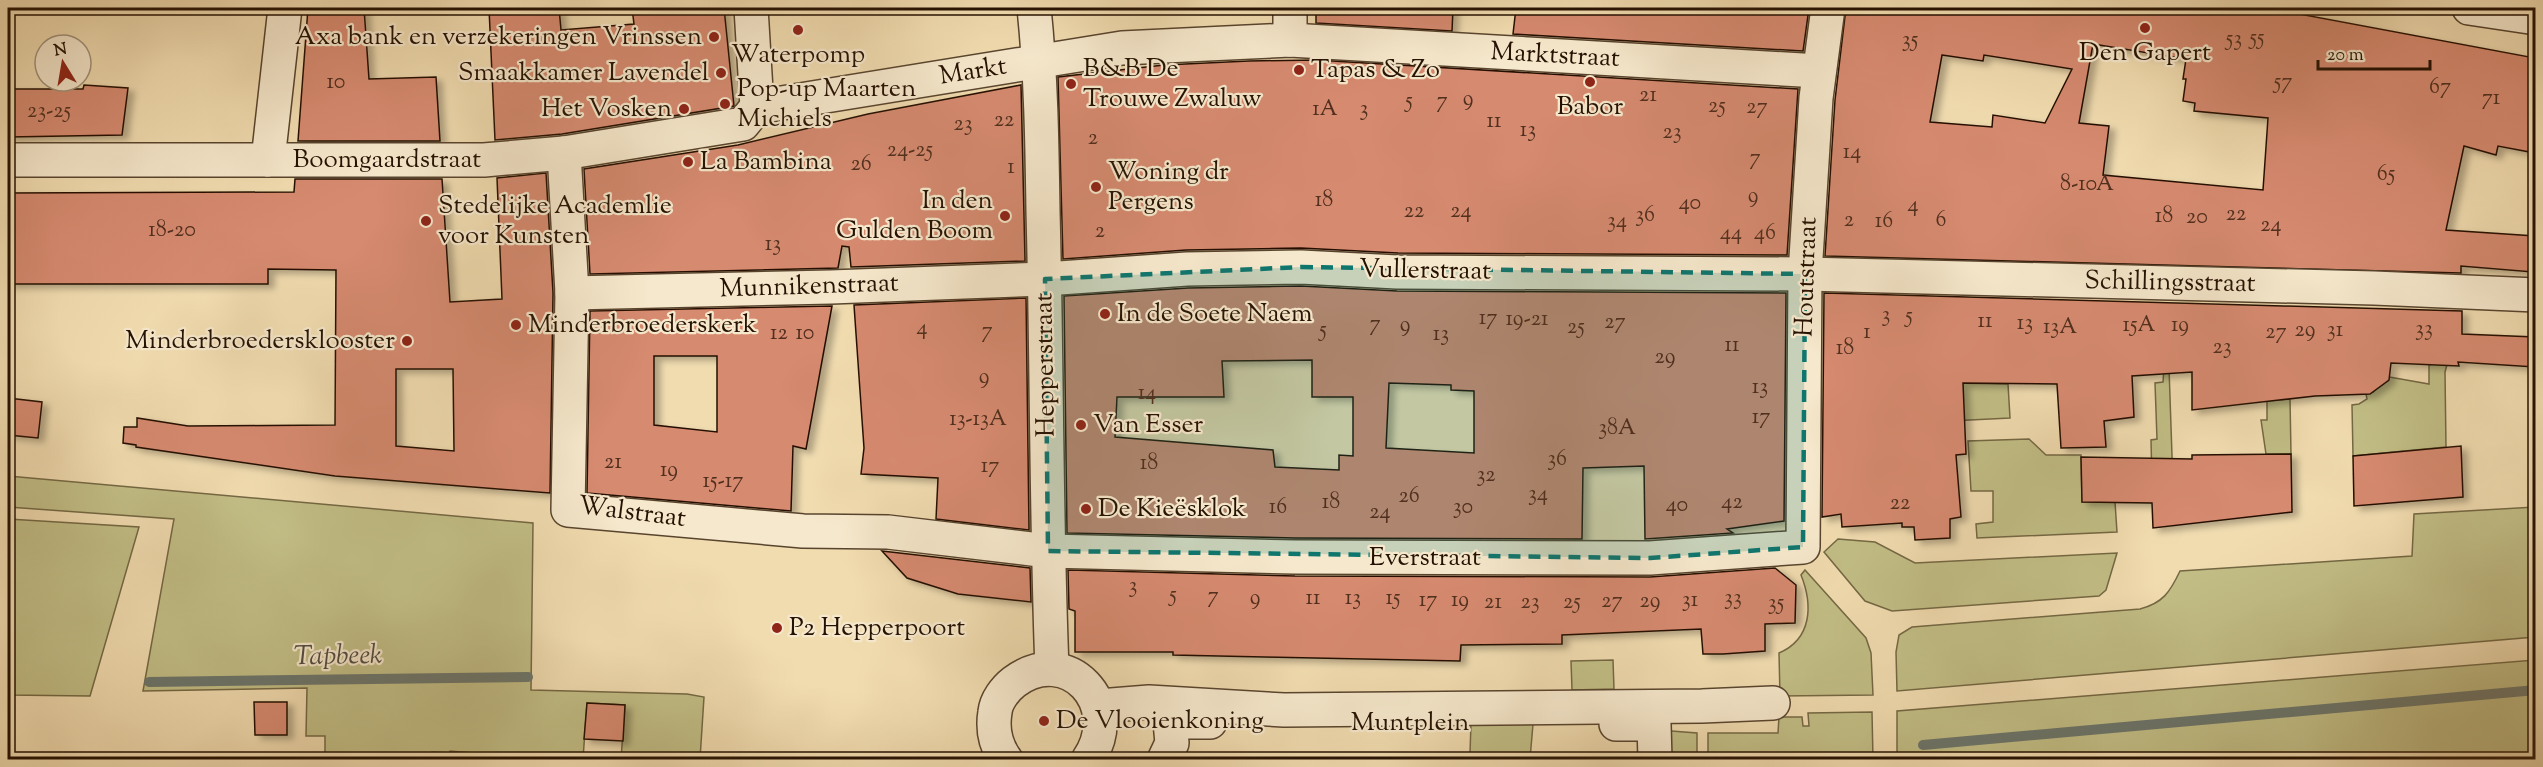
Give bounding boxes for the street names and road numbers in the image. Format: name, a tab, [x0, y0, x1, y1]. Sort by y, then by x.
street label: Marktstraat	[1489, 34, 1621, 78]
street label: Markt	[937, 48, 1010, 96]
street label: Boomgaardstraat	[293, 142, 481, 179]
street label: Houtstraat	[1786, 216, 1828, 338]
street label: Vullerstraat	[1359, 251, 1491, 291]
street label: Schillingsstraat	[2084, 263, 2256, 303]
street label: Munnikenstraat	[719, 265, 899, 309]
street label: Hepperstraat	[1026, 292, 1066, 437]
street label: Walstraat	[576, 488, 688, 538]
street label: Everstraat	[1369, 540, 1481, 577]
street label: Muntplein	[1351, 705, 1469, 742]

